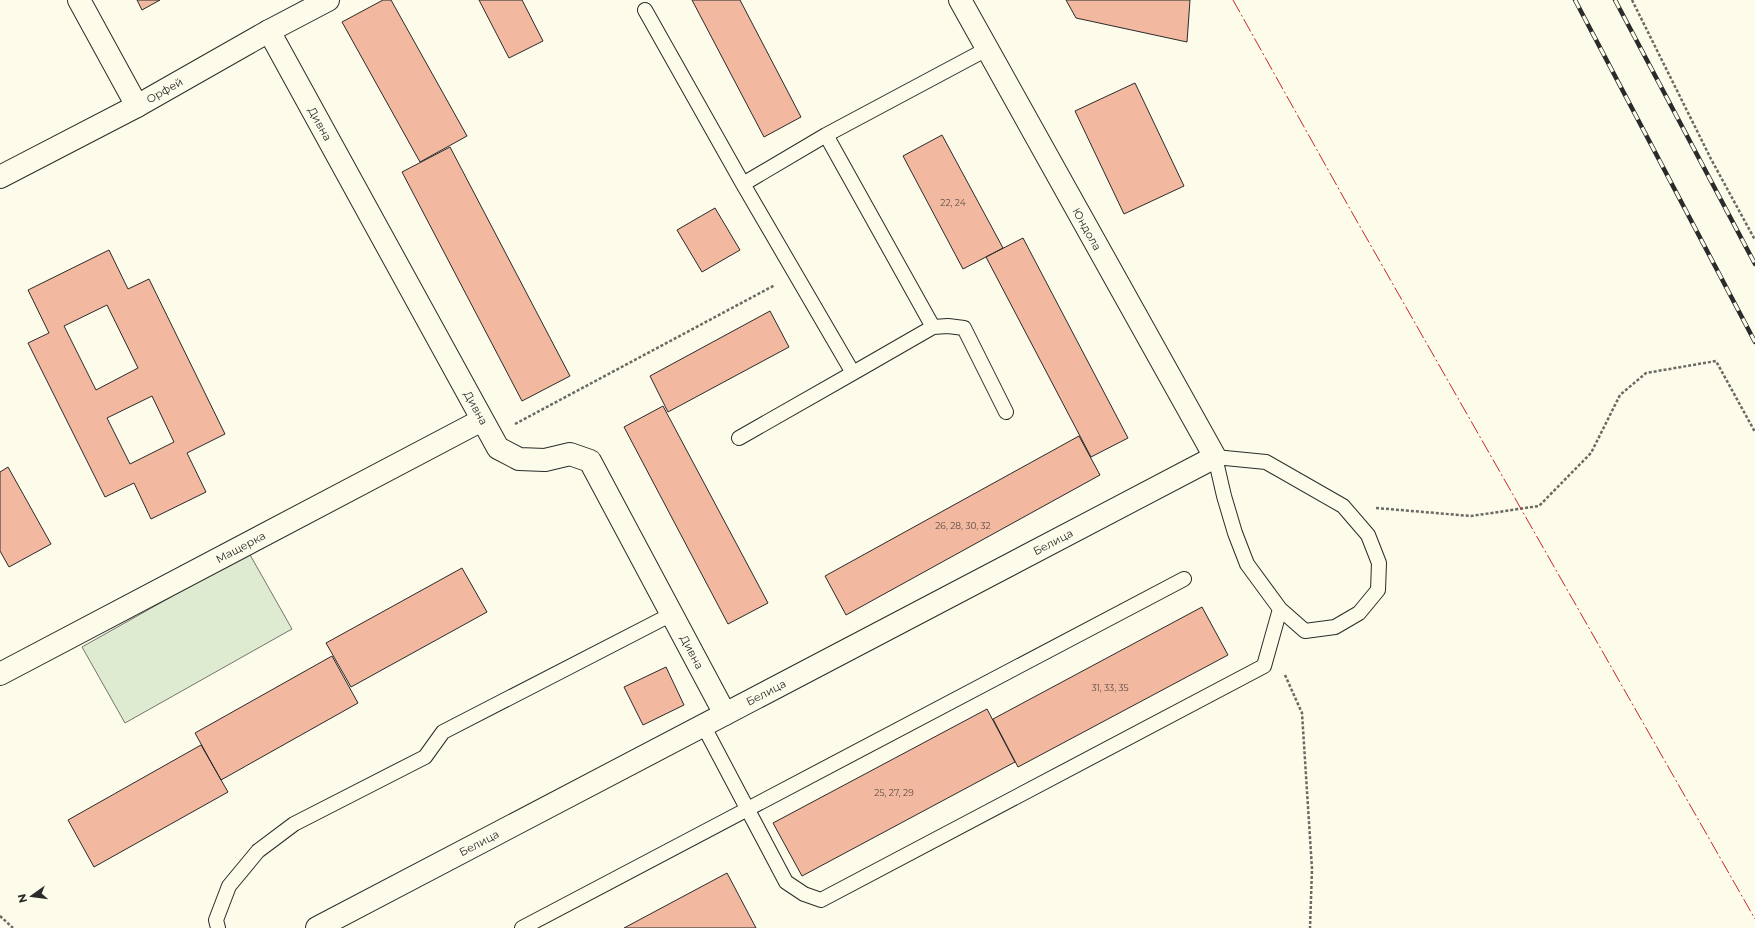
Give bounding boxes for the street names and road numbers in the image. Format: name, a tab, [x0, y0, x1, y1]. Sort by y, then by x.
street label: Орфей	[144, 74, 185, 106]
street label: Дивна	[305, 104, 335, 143]
street label: Юндола	[1069, 205, 1105, 253]
street label: Дивна	[461, 388, 491, 427]
street label: Белица	[1031, 526, 1075, 558]
street label: Мащерка	[213, 528, 268, 566]
street label: Дивна	[677, 633, 707, 672]
street label: Белица	[744, 676, 788, 709]
street label: Белица	[457, 827, 501, 859]

